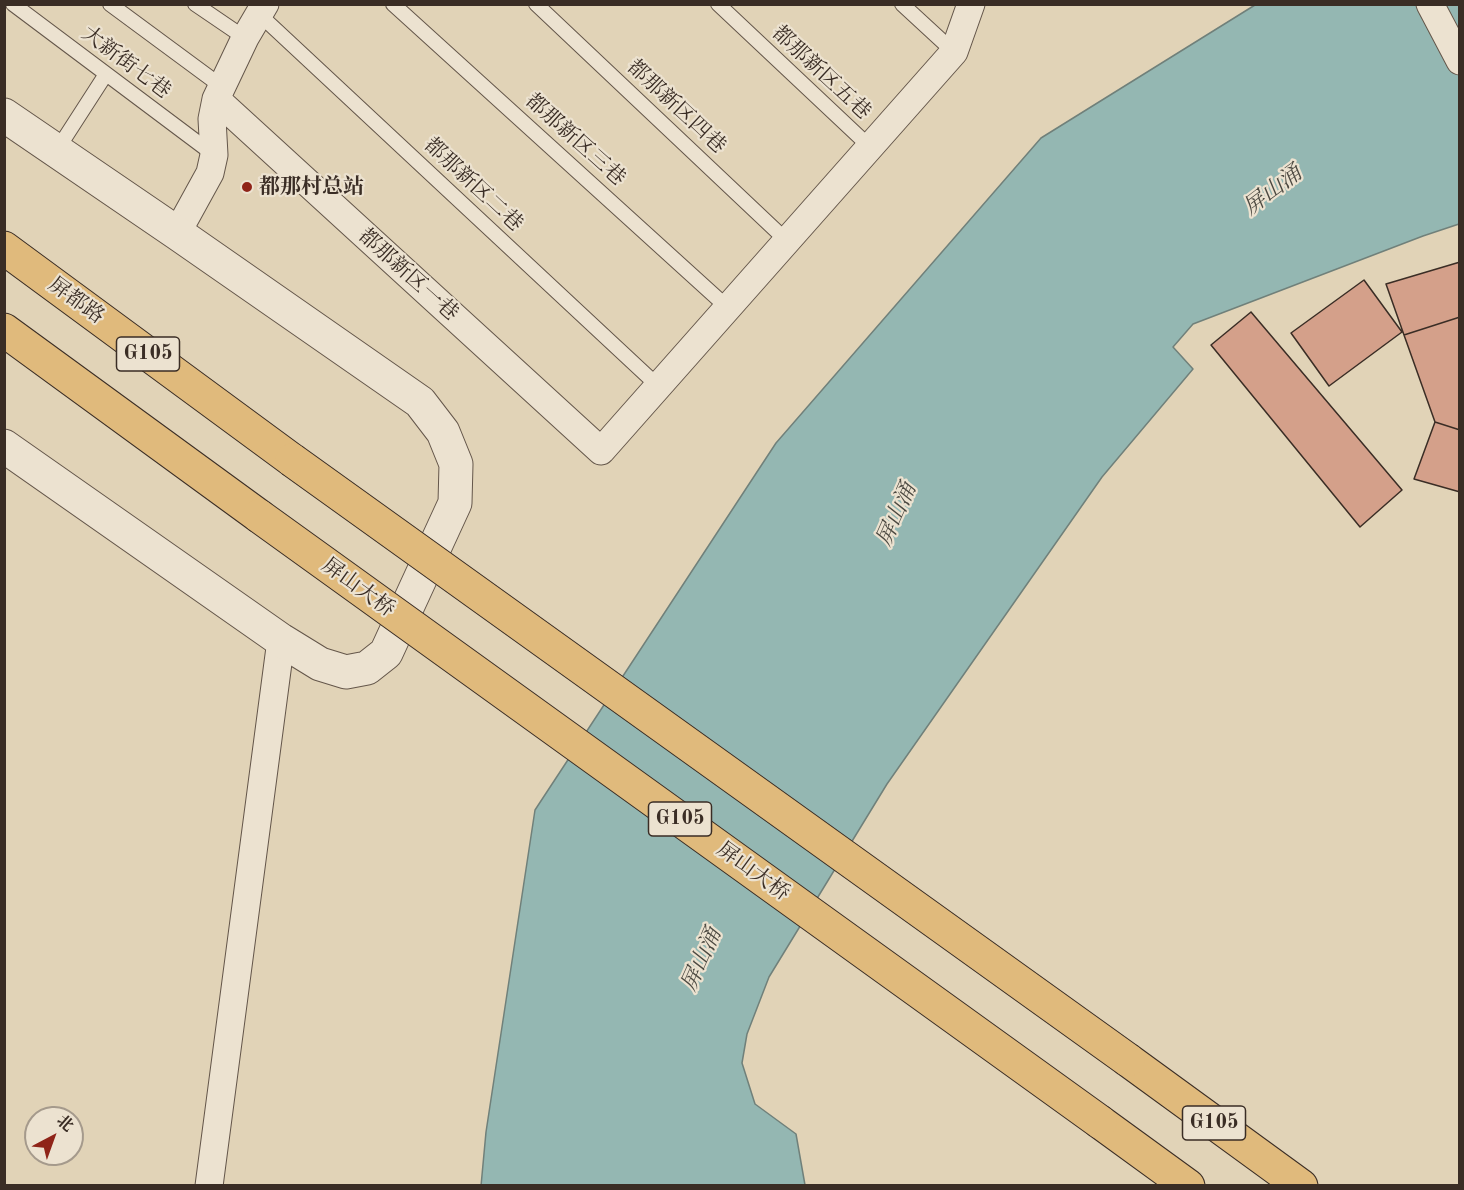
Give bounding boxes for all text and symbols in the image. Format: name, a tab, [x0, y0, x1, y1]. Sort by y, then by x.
street label: 大新街七巷	[76, 21, 176, 105]
street label: 都那新区五巷	[766, 21, 876, 125]
street label: 都那新区四巷	[621, 55, 731, 159]
street label: 都那新区三巷	[520, 88, 630, 192]
street label: 都那新区二巷	[418, 133, 528, 237]
water label: 屏山涌	[1239, 161, 1307, 221]
place label: 都那村总站	[259, 174, 364, 200]
marker: 都那村总站	[240, 180, 254, 194]
street label: 都那新区一巷	[353, 223, 463, 327]
street label: 屏都路	[43, 272, 109, 330]
road number: G105	[116, 337, 180, 371]
water label: 屏山涌	[872, 479, 922, 551]
street label: 屏山大桥	[317, 553, 399, 623]
road number: G105	[648, 802, 712, 836]
street label: 屏山大桥	[712, 837, 794, 907]
water label: 屏山涌	[677, 924, 727, 996]
north arrow	[24, 1106, 84, 1166]
road number: G105	[1182, 1106, 1246, 1140]
text: 北	[53, 1113, 76, 1135]

